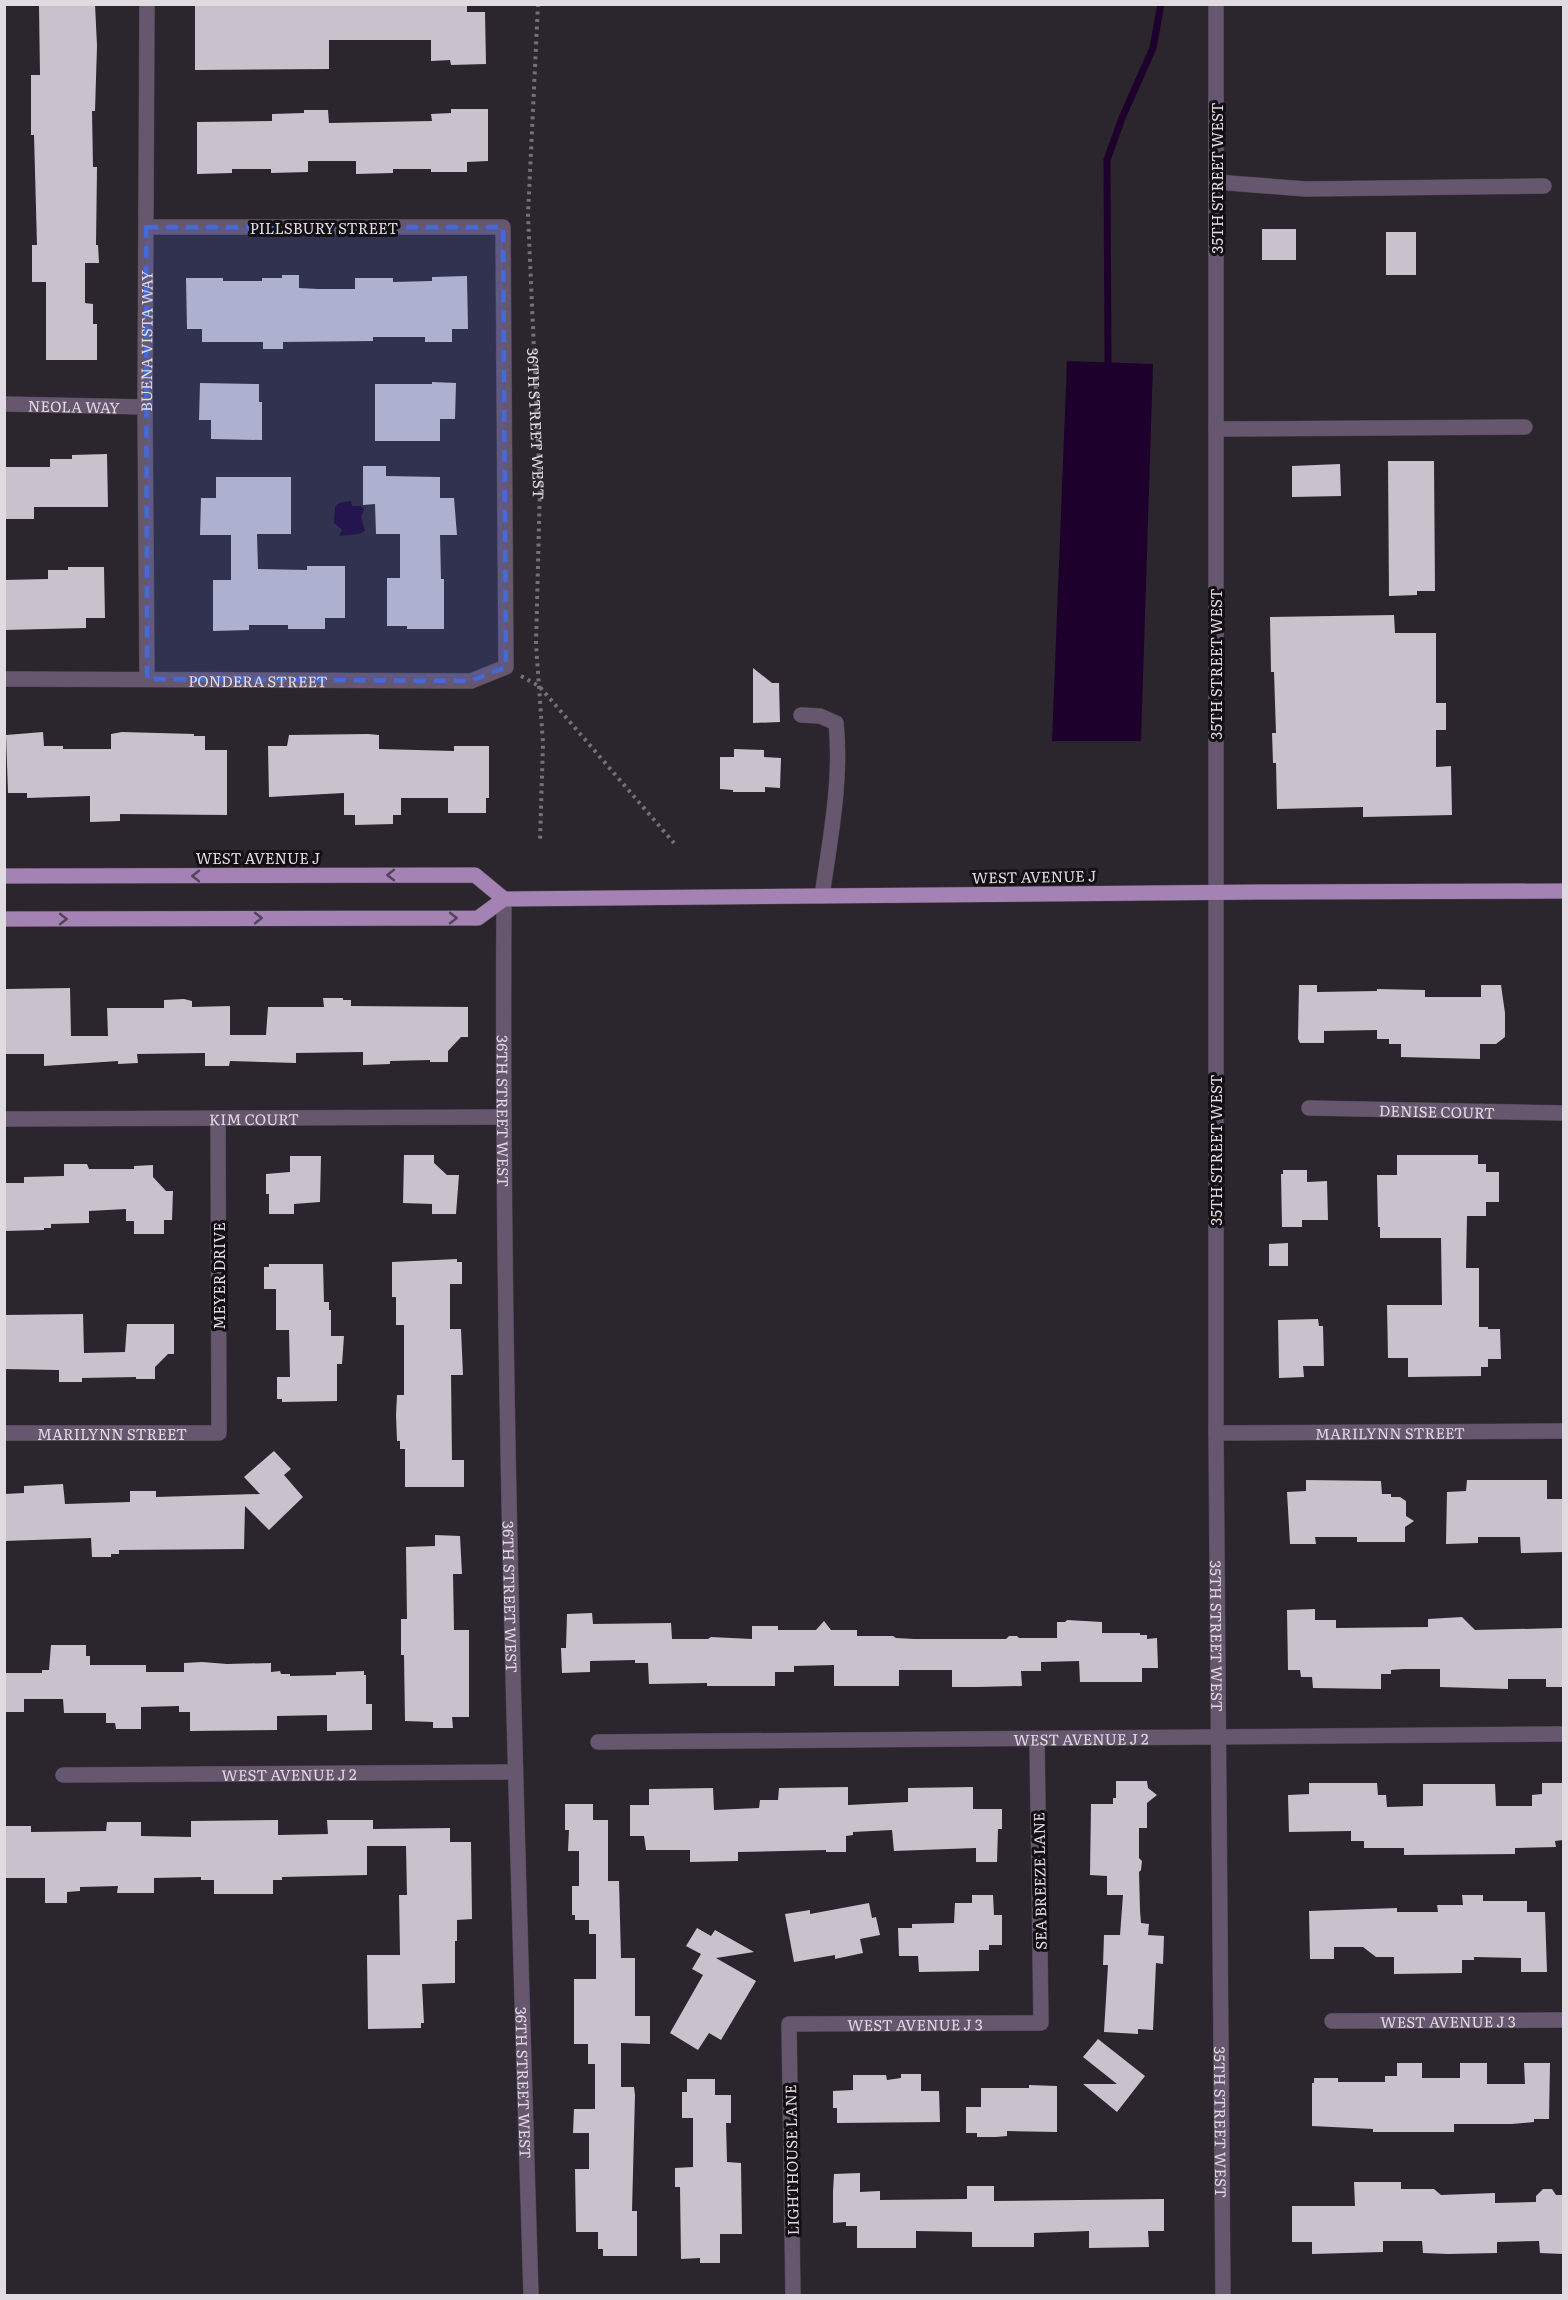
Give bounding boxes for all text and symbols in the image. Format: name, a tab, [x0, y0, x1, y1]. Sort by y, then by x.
street label: 35TH STREET WEST	[1205, 102, 1228, 254]
street label: PILLSBURY STREET	[250, 216, 398, 239]
street label: BUENA VISTA WAY	[133, 270, 157, 412]
street label: 36TH STREET WEST	[522, 347, 552, 500]
street label: NEOLA WAY	[28, 393, 120, 418]
street label: 35TH STREET WEST	[1204, 588, 1227, 740]
street label: PONDERA STREET	[188, 668, 328, 692]
street label: WEST AVENUE J	[196, 846, 320, 869]
street label: WEST AVENUE J	[972, 863, 1096, 889]
one-way arrow	[387, 869, 396, 881]
one-way arrow	[192, 870, 201, 882]
one-way arrow	[253, 912, 262, 924]
one-way arrow	[448, 912, 457, 924]
one-way arrow	[58, 913, 67, 925]
street label: 36TH STREET WEST	[492, 1035, 516, 1187]
street label: 35TH STREET WEST	[1204, 1074, 1227, 1226]
street label: DENISE COURT	[1379, 1098, 1495, 1123]
street label: KIM COURT	[209, 1106, 299, 1130]
street label: MEYER DRIVE	[207, 1222, 230, 1330]
street label: MARILYNN STREET	[1315, 1420, 1465, 1444]
street label: MARILYNN STREET	[37, 1422, 187, 1445]
street label: 36TH STREET WEST	[498, 1521, 524, 1673]
street label: 35TH STREET WEST	[1206, 1560, 1230, 1712]
street label: WEST AVENUE J 2	[1013, 1726, 1149, 1750]
street label: WEST AVENUE J 2	[221, 1762, 357, 1785]
street label: SEA BREEZE LANE	[1026, 1812, 1052, 1950]
street label: 36TH STREET WEST	[511, 2006, 538, 2159]
street label: WEST AVENUE J 3	[1380, 2009, 1516, 2032]
street label: WEST AVENUE J 3	[847, 2012, 983, 2035]
street label: 35TH STREET WEST	[1209, 2046, 1234, 2198]
street label: LIGHTHOUSE LANE	[778, 2084, 804, 2236]

